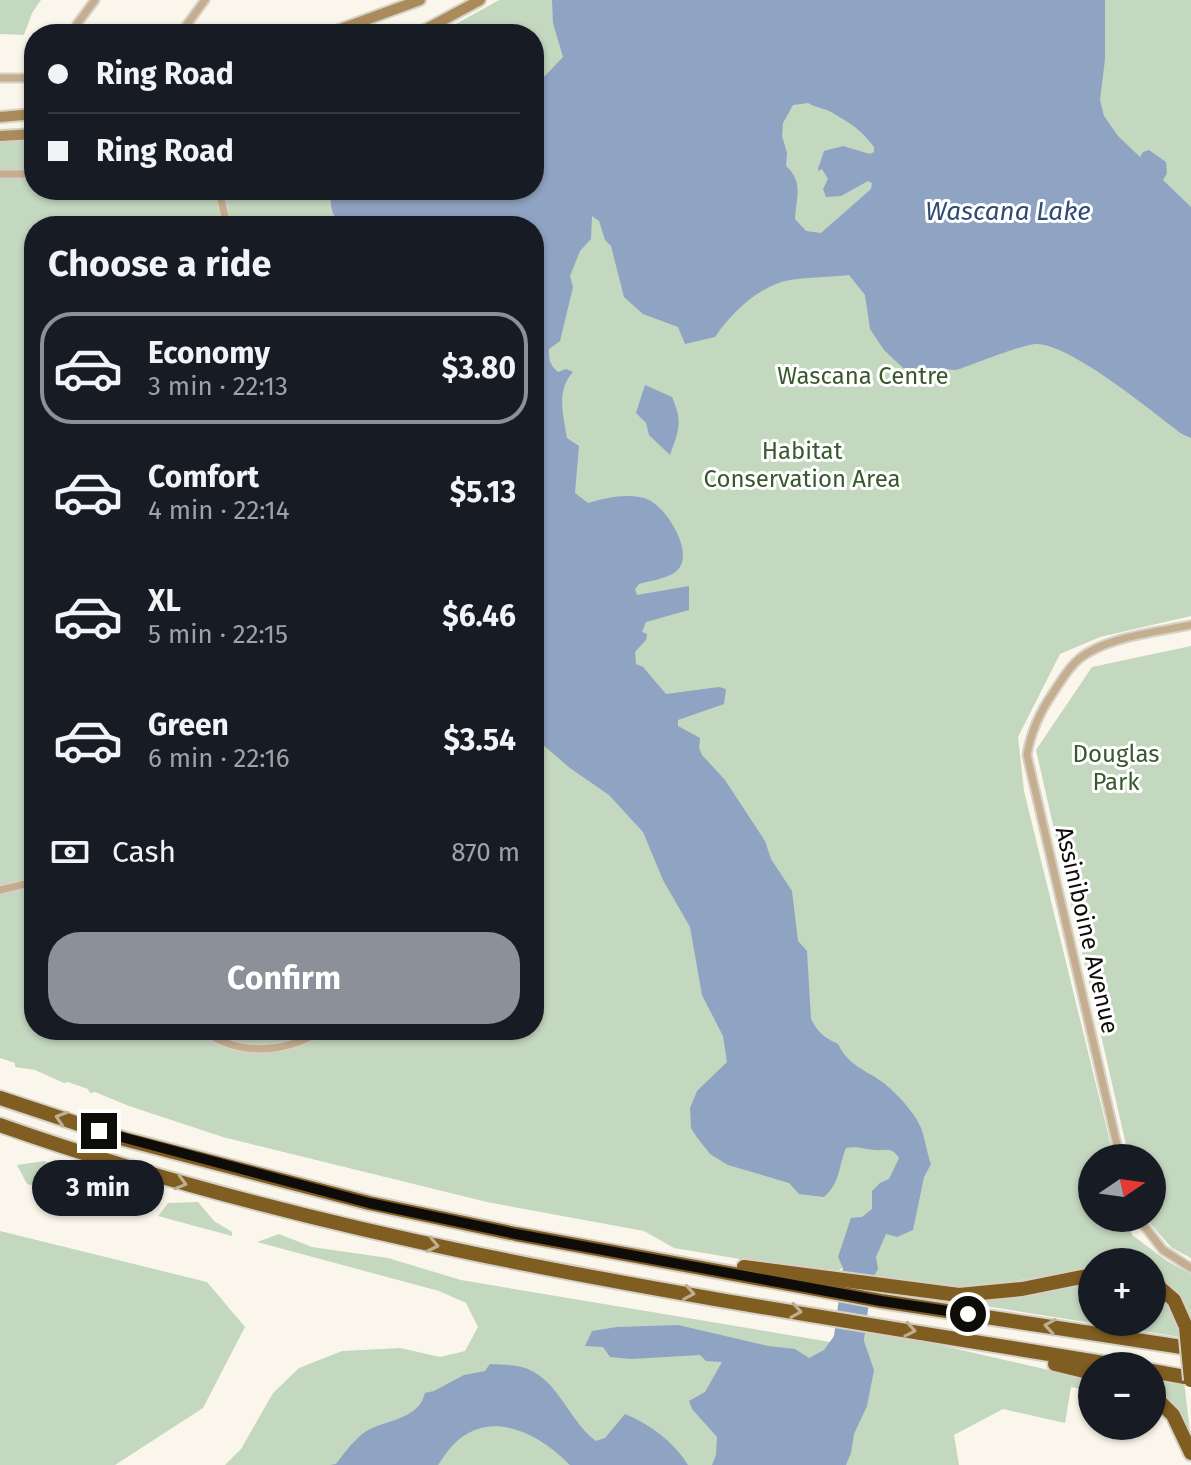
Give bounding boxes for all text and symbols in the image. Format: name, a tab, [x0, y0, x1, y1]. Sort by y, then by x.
text: Ring Road	[96, 56, 234, 92]
text: Ring Road	[96, 133, 234, 169]
water label: Wascana Lake	[925, 196, 1091, 227]
text: Choose a ride	[48, 242, 271, 286]
icon: car	[52, 332, 124, 404]
text: Economy	[148, 335, 270, 371]
text: $3.80	[442, 350, 516, 386]
park label: Wascana Centre	[777, 362, 949, 390]
text: 3 min · 22:13	[148, 371, 288, 402]
park label: Habitat Conservation Area	[703, 437, 901, 493]
icon: car	[52, 456, 124, 528]
text: Comfort	[148, 459, 259, 495]
text: $5.13	[450, 474, 516, 510]
text: 4 min · 22:14	[148, 495, 290, 526]
icon: car	[52, 580, 124, 652]
text: XL	[148, 583, 181, 619]
text: $6.46	[442, 598, 516, 634]
text: 5 min · 22:15	[148, 619, 288, 650]
icon: car	[52, 704, 124, 776]
text: Green	[148, 707, 229, 743]
text: $3.54	[443, 722, 516, 758]
park label: Douglas Park	[1073, 740, 1159, 796]
text: 6 min · 22:16	[148, 743, 290, 774]
street label: Assiniboine Avenue	[1050, 824, 1124, 1036]
icon: cash	[48, 830, 92, 874]
text: Cash	[112, 834, 176, 870]
text: 870 m	[451, 837, 520, 868]
button: Confirm	[48, 932, 520, 1024]
one-way arrow	[55, 1111, 68, 1127]
route end	[81, 1113, 117, 1149]
north arrow	[1078, 1144, 1166, 1232]
map controls	[1078, 1144, 1166, 1440]
callout: 3 min	[33, 1159, 165, 1215]
text: 3 min	[66, 1172, 130, 1203]
one-way arrow	[173, 1174, 187, 1190]
one-way arrow	[426, 1236, 439, 1253]
button: +	[1078, 1248, 1166, 1336]
one-way arrow	[682, 1284, 695, 1301]
route start	[950, 1296, 986, 1332]
one-way arrow	[789, 1302, 803, 1319]
one-way arrow	[1043, 1319, 1057, 1336]
one-way arrow	[903, 1321, 917, 1338]
button: −	[1078, 1352, 1166, 1440]

